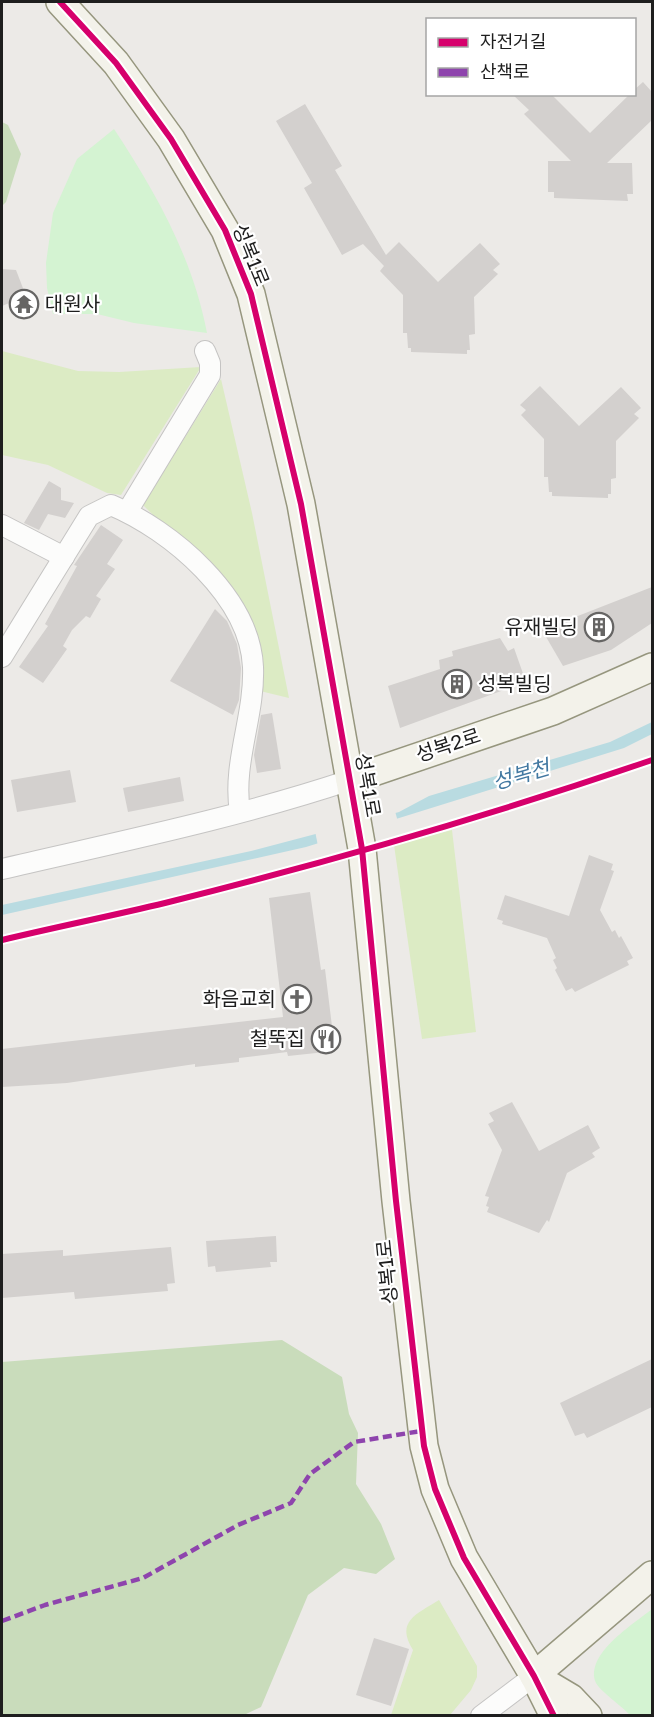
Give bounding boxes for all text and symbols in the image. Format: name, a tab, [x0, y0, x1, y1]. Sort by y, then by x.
legend	[426, 18, 636, 96]
text: 자전거길	[480, 30, 546, 52]
text: 산책로	[480, 60, 530, 82]
street label: 성복1로	[229, 220, 275, 289]
temple icon: 대원사	[8, 288, 40, 320]
place label: 대원사	[45, 291, 100, 315]
building icon: 유재빌딩	[583, 611, 615, 643]
place label: 유재빌딩	[504, 614, 578, 638]
building icon: 성복빌딩	[441, 668, 473, 700]
place label: 성복빌딩	[478, 671, 552, 695]
street label: 성복2로	[412, 722, 483, 766]
street label: 성복1로	[352, 751, 386, 819]
water label: 성복천	[489, 753, 555, 795]
church icon: 화음교회	[281, 983, 313, 1015]
place label: 화음교회	[202, 986, 276, 1010]
restaurant icon: 철뚝집	[310, 1023, 342, 1055]
place label: 철뚝집	[250, 1026, 305, 1050]
street label: 성복1로	[371, 1239, 401, 1306]

